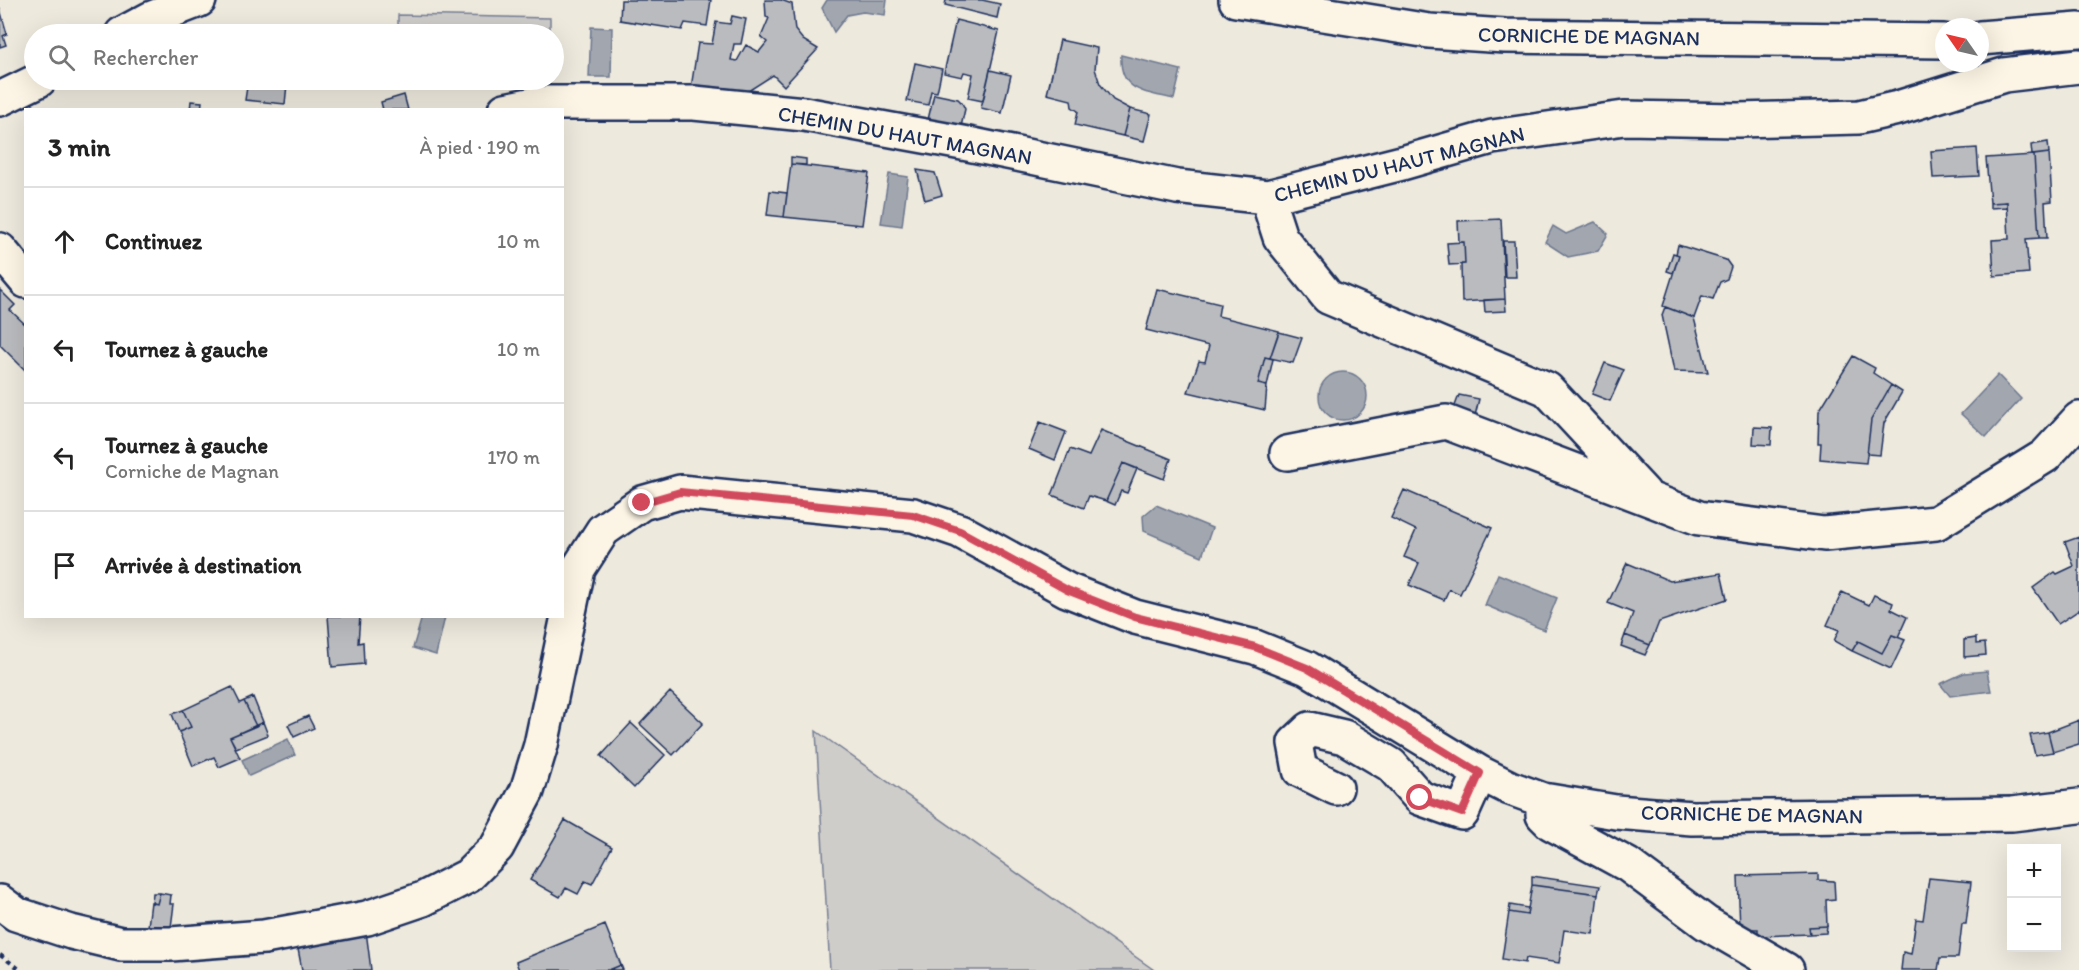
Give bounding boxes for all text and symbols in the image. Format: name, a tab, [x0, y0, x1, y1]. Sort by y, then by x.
north arrow	[1935, 18, 1989, 72]
street label: CORNICHE DE MAGNAN	[1478, 22, 1700, 50]
search box	[24, 24, 564, 90]
icon: search	[45, 41, 78, 74]
text: Rechercher	[93, 44, 198, 71]
street label: CHEMIN DU HAUT MAGNAN	[776, 100, 1034, 170]
street label: CHEMIN DU HAUT MAGNAN	[1271, 121, 1527, 207]
text: 3 min	[48, 131, 110, 163]
text: À pied · 190 m	[420, 135, 540, 159]
icon: ahead	[48, 225, 81, 258]
text: Continuez	[105, 228, 202, 255]
text: 10 m	[497, 229, 540, 253]
icon: left	[48, 333, 81, 366]
text: Tournez à gauche	[105, 336, 268, 363]
text: 10 m	[497, 337, 540, 361]
text: Tournez à gauche	[105, 432, 268, 459]
icon: left	[48, 441, 81, 474]
text: 170 m	[487, 445, 540, 469]
text: Corniche de Magnan	[105, 459, 279, 483]
route end	[628, 489, 654, 515]
icon: arrive	[48, 549, 81, 582]
text: Arrivée à destination	[105, 552, 301, 579]
route start	[1406, 784, 1432, 810]
street label: CORNICHE DE MAGNAN	[1641, 800, 1863, 828]
map controls	[2007, 844, 2061, 952]
button: +	[2007, 844, 2061, 898]
button: −	[2007, 898, 2061, 952]

